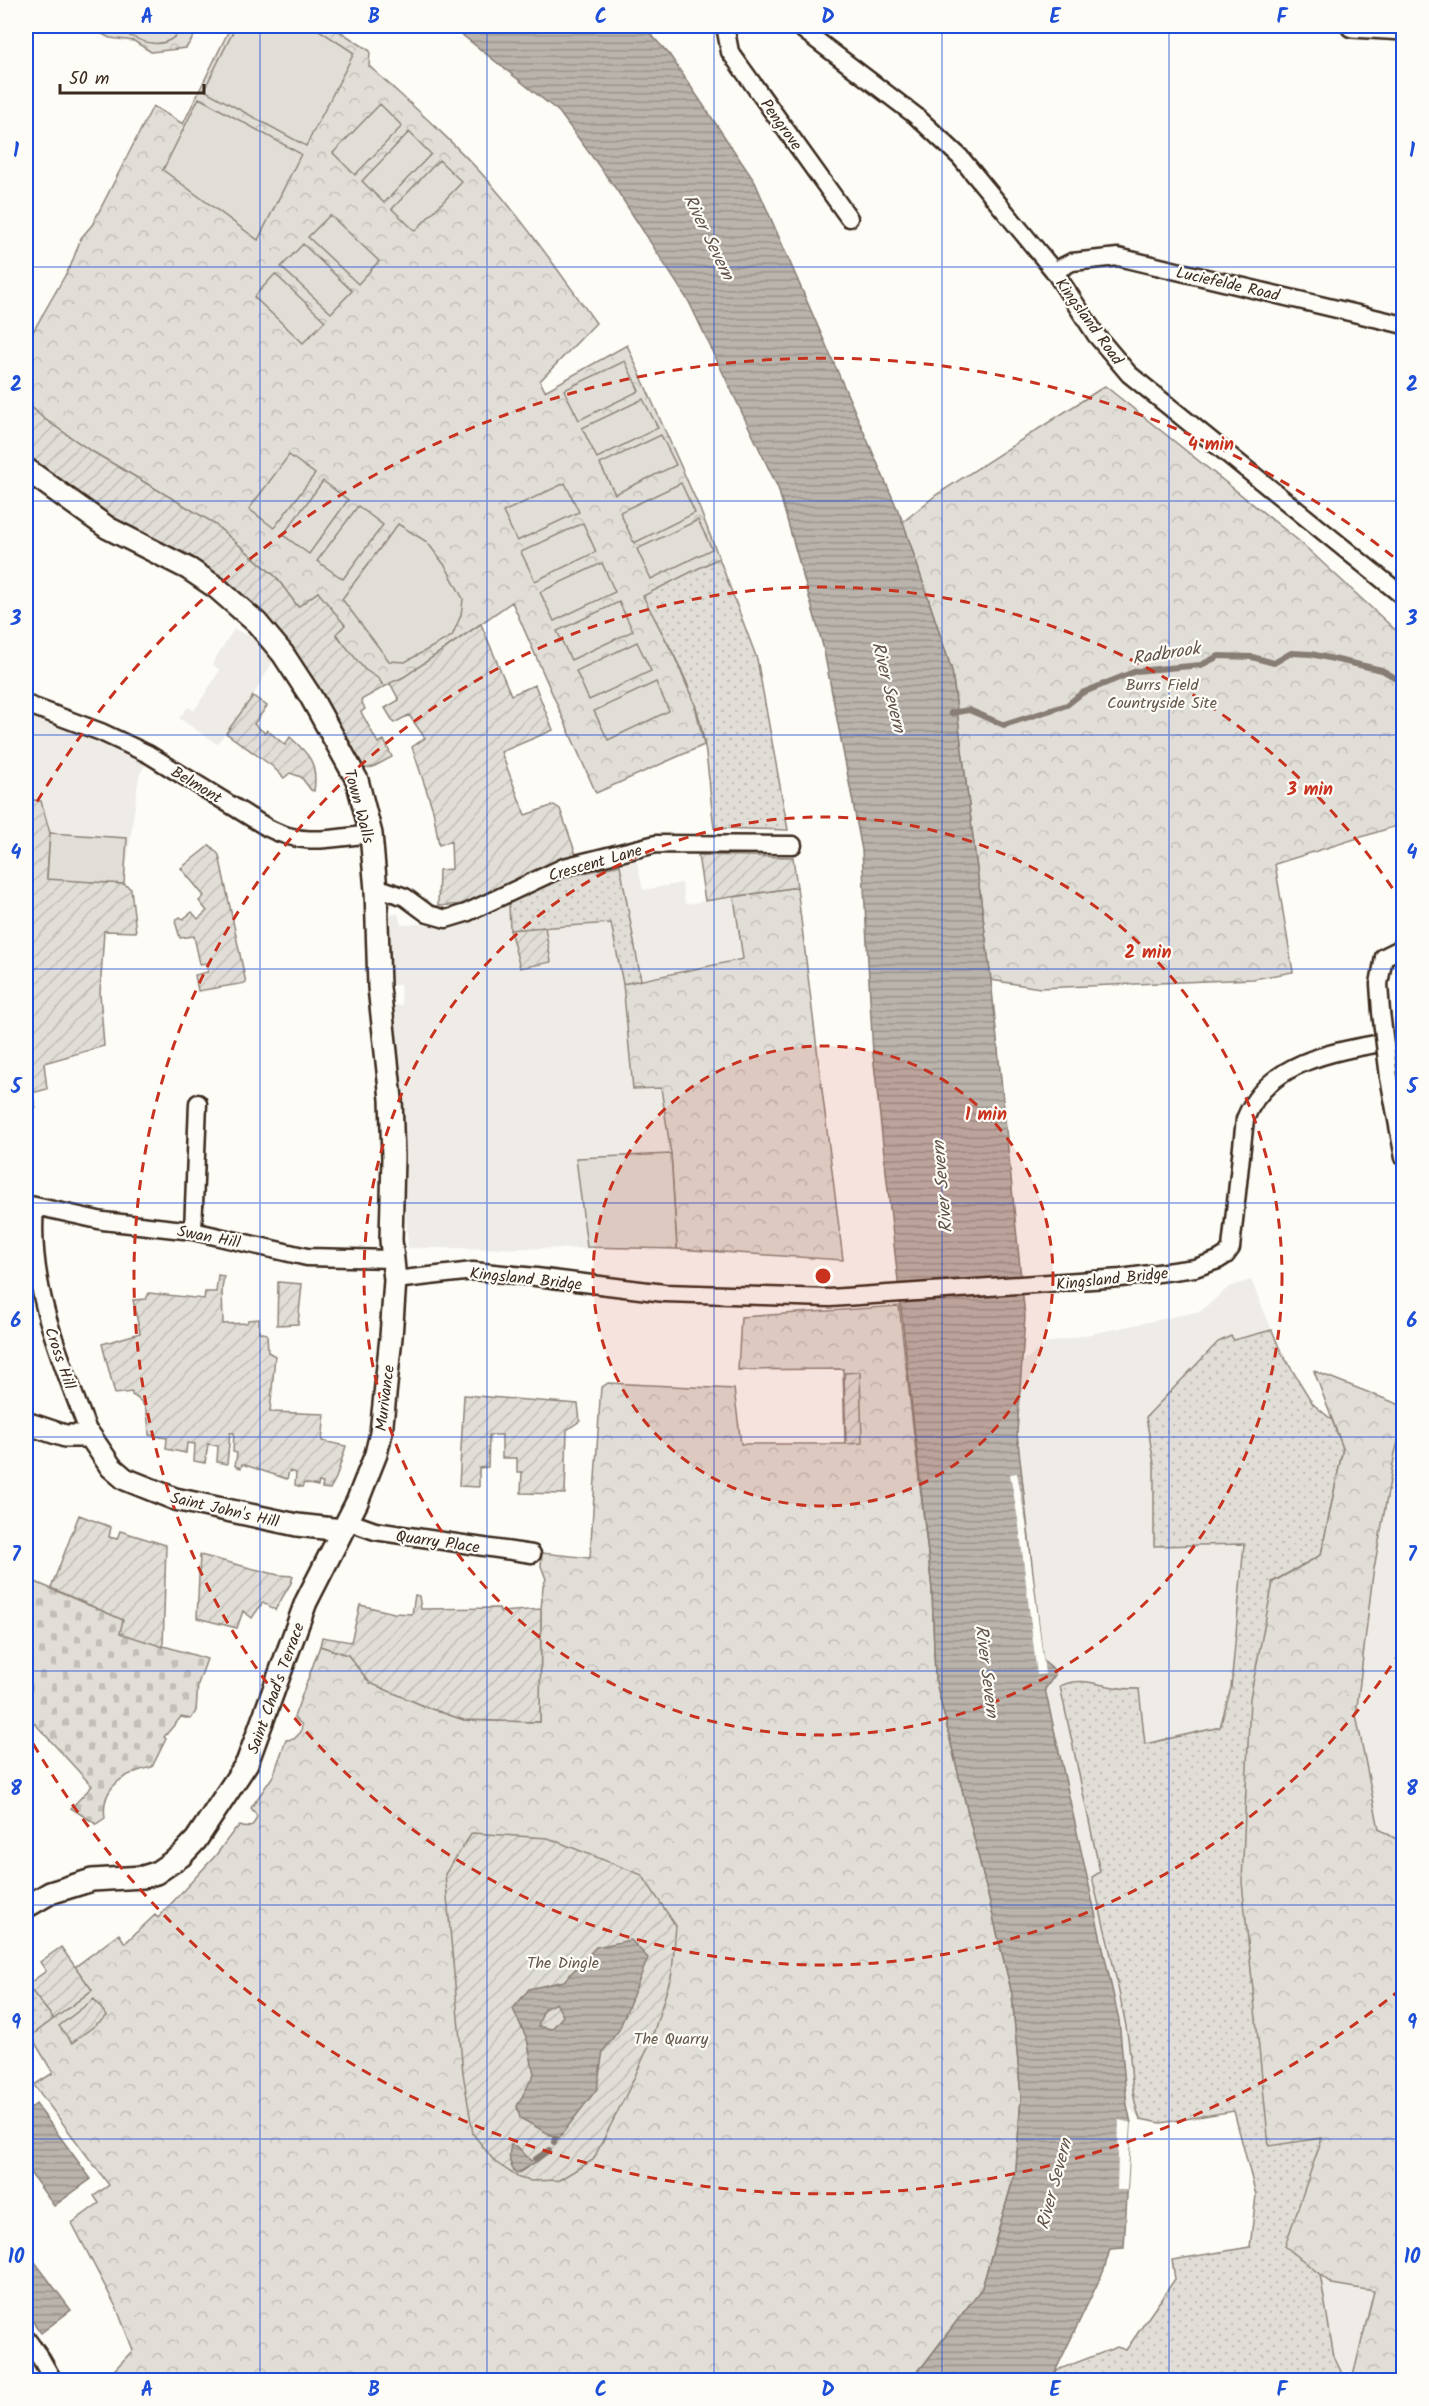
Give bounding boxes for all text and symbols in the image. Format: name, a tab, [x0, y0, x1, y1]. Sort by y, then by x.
text: A	[141, 2, 153, 34]
text: B	[368, 2, 380, 34]
text: C	[595, 2, 607, 34]
text: D	[821, 2, 835, 34]
text: E	[1049, 2, 1061, 34]
text: F	[1277, 2, 1289, 34]
scale bar	[60, 57, 204, 95]
text: 50 m	[69, 65, 109, 94]
street label: Pengrove	[753, 94, 808, 156]
text: 1	[13, 136, 19, 168]
text: 1	[1409, 136, 1415, 168]
water label: River Severn	[674, 190, 742, 287]
street label: Luciefelde Road	[1174, 260, 1283, 309]
street label: Kingsland Road	[1049, 273, 1130, 372]
text: 2	[10, 370, 22, 402]
text: 2	[1406, 370, 1418, 402]
text: 4 min	[1188, 431, 1234, 460]
text: 3	[10, 604, 22, 636]
text: 3	[1406, 604, 1418, 636]
water label: Radbrook	[1130, 634, 1205, 674]
water label: River Severn	[862, 639, 913, 737]
park label: Burrs Field Countryside Site	[1107, 673, 1217, 716]
street label: Belmont	[166, 760, 227, 811]
street label: Town Walls	[337, 766, 381, 847]
text: 3 min	[1286, 776, 1333, 805]
text: 4	[11, 838, 22, 870]
street label: Crescent Lane	[546, 838, 645, 889]
text: 4	[1407, 838, 1418, 870]
text: 2 min	[1125, 939, 1171, 968]
text: 5	[10, 1072, 23, 1104]
text: 5	[1406, 1072, 1419, 1104]
text: 1 min	[965, 1101, 1007, 1130]
water label: River Severn	[925, 1138, 962, 1234]
street label: Swan Hill	[175, 1219, 243, 1256]
street label: Kingsland Bridge	[469, 1261, 583, 1298]
street label: Kingsland Bridge	[1055, 1261, 1169, 1298]
centre of rings	[813, 1266, 833, 1286]
text: 6	[11, 1306, 22, 1338]
text: 6	[1407, 1306, 1418, 1338]
street label: Cross Hill	[37, 1324, 82, 1393]
street label: Murivance	[369, 1364, 402, 1433]
street label: Saint John's Hill	[168, 1486, 281, 1535]
street label: Quarry Place	[394, 1524, 481, 1561]
text: 7	[11, 1540, 21, 1572]
text: 7	[1407, 1540, 1417, 1572]
street label: Saint Chad's Terrace	[241, 1619, 312, 1758]
water label: River Severn	[965, 1623, 1006, 1720]
text: 8	[10, 1774, 22, 1806]
text: 8	[1406, 1774, 1418, 1806]
park label: The Dingle	[527, 1951, 599, 1976]
text: 9	[11, 2008, 21, 2040]
text: 9	[1407, 2008, 1417, 2040]
park label: The Quarry	[634, 2027, 709, 2052]
water label: River Severn	[1029, 2135, 1082, 2233]
text: 10	[8, 2242, 25, 2274]
text: 10	[1404, 2242, 1421, 2274]
text: A	[141, 2375, 153, 2406]
text: B	[368, 2375, 380, 2406]
text: C	[595, 2375, 607, 2406]
text: D	[821, 2375, 835, 2406]
text: E	[1049, 2375, 1061, 2406]
text: F	[1277, 2375, 1289, 2406]

